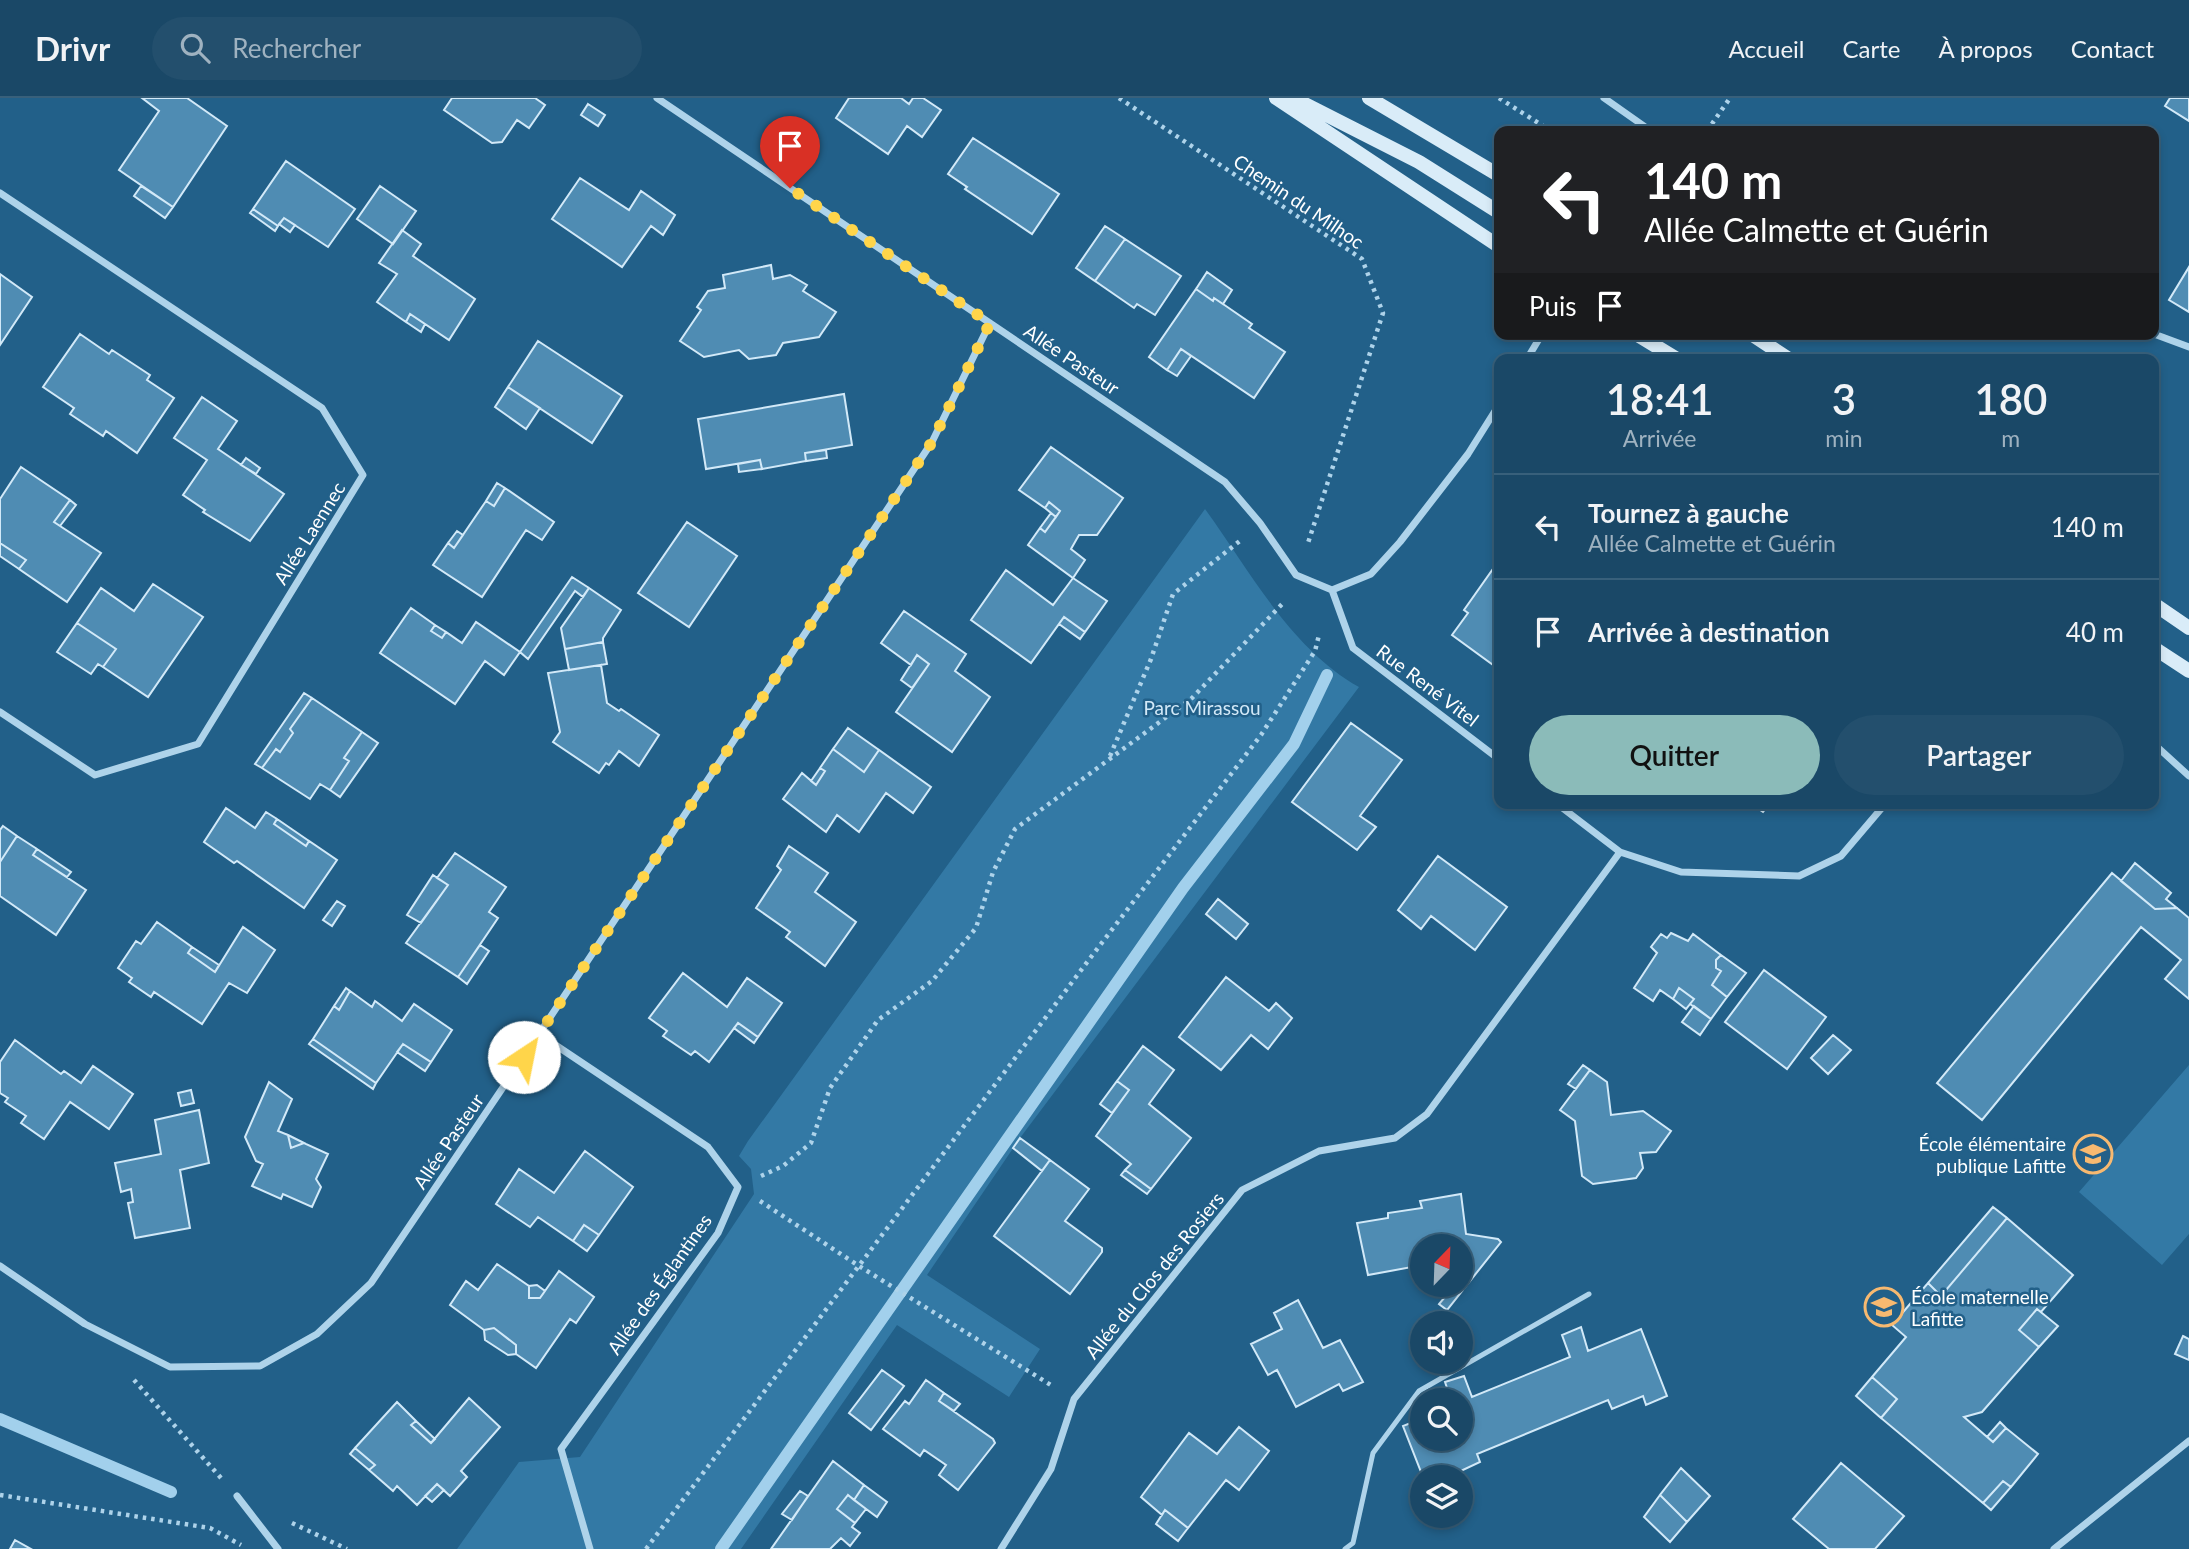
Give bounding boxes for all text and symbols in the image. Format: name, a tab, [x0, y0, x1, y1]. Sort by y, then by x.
search box	[152, 17, 642, 80]
text: Drivr	[35, 28, 110, 68]
icon: search	[176, 29, 214, 67]
text: Rechercher	[232, 32, 361, 64]
text: Accueil	[1728, 34, 1804, 63]
text: Carte	[1842, 34, 1900, 63]
text: À propos	[1938, 34, 2033, 63]
text: Contact	[2071, 34, 2154, 63]
pin	[760, 116, 820, 188]
icon: arrive	[771, 127, 809, 165]
street label: Chemin du Milhoc	[1230, 149, 1368, 253]
text: 140 m	[1644, 151, 1782, 209]
icon: left	[1529, 154, 1620, 245]
text: Allée Calmette et Guérin	[1644, 210, 1989, 249]
icon: arrive	[1591, 287, 1629, 325]
text: Puis	[1529, 290, 1577, 322]
street label: Allée Pasteur	[1020, 319, 1124, 399]
text: 18:41	[1606, 374, 1714, 424]
text: 3	[1832, 374, 1856, 424]
text: 180	[1974, 374, 2047, 424]
text: Arrivée	[1623, 424, 1696, 452]
text: min	[1825, 424, 1863, 452]
text: m	[2001, 424, 2020, 452]
street label: Allée Laennec	[268, 478, 350, 588]
text: Tournez à gauche	[1588, 497, 1789, 529]
icon: left	[1529, 508, 1567, 546]
text: 140 m	[2051, 511, 2124, 543]
text: Allée Calmette et Guérin	[1588, 529, 1836, 557]
icon: arrive	[1529, 613, 1567, 651]
text: Arrivée à destination	[1588, 616, 1830, 648]
text: 40 m	[2066, 616, 2124, 648]
street label: Rue René Vitel	[1372, 639, 1484, 731]
park label: Parc Mirassou	[1143, 696, 1261, 719]
button: Quitter	[1529, 715, 1820, 795]
button: Partager	[1834, 715, 2124, 795]
position arrow	[487, 1020, 561, 1094]
street label: Allée Pasteur	[408, 1089, 488, 1193]
place label: École élémentaire publique Lafitte	[1918, 1132, 2066, 1177]
school or university icon: École élémentaire publique Lafitte	[2072, 1133, 2114, 1175]
street label: Allée du Clos des Rosiers	[1080, 1187, 1228, 1363]
street label: Allée des Églantines	[602, 1209, 716, 1359]
north arrow	[1410, 1234, 1474, 1297]
map controls	[1410, 1234, 1473, 1528]
place label: École maternelle Lafitte	[1911, 1285, 2049, 1330]
school or university icon: École maternelle Lafitte	[1863, 1286, 1905, 1328]
button: sound	[1410, 1311, 1473, 1374]
button: search	[1410, 1388, 1473, 1451]
button: layers	[1410, 1465, 1473, 1528]

